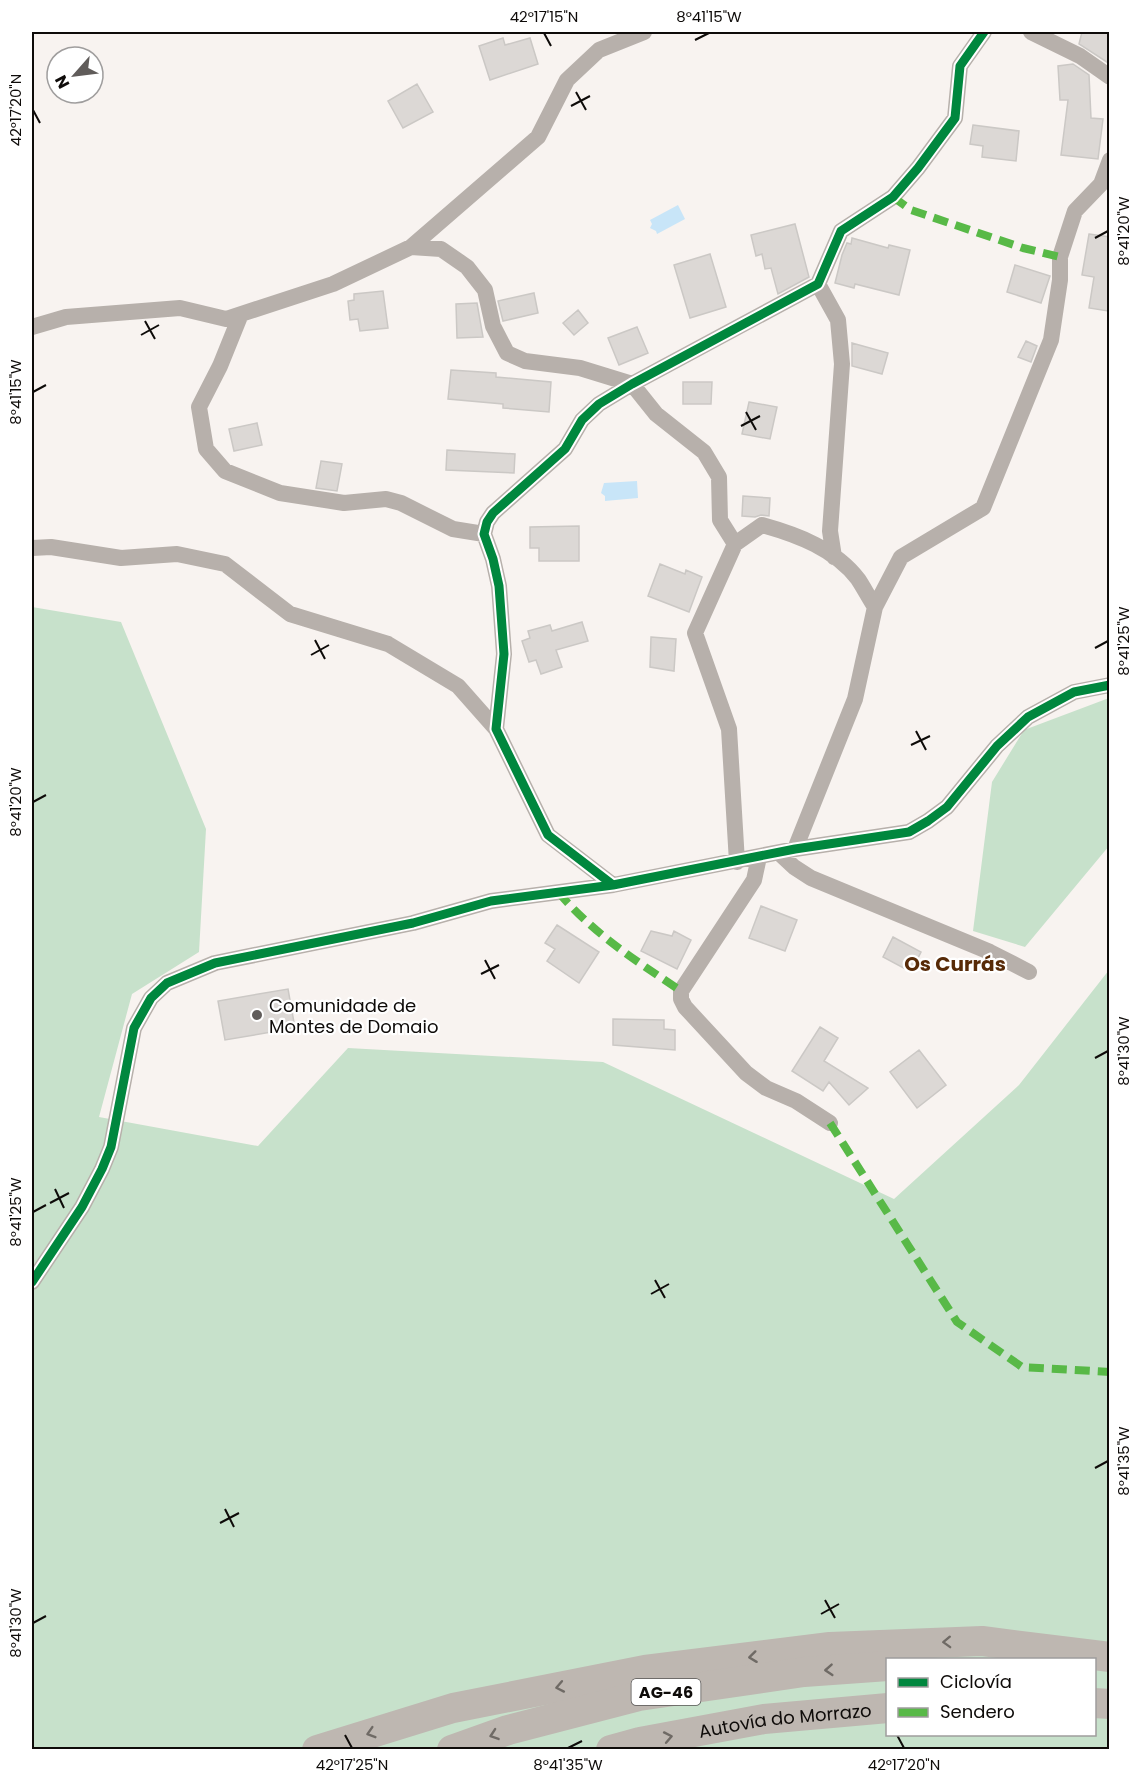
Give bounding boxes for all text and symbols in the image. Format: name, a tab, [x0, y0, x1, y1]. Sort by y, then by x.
text: 42°17'15"N	[510, 6, 578, 27]
text: 8°41'15"W	[676, 6, 742, 27]
north arrow	[45, 45, 105, 105]
text: N	[49, 71, 75, 93]
text: 42°17'20"N	[5, 74, 26, 146]
text: 8°41'20"W	[1113, 196, 1134, 266]
text: 8°41'15"W	[5, 359, 26, 425]
text: 8°41'25"W	[1113, 606, 1134, 676]
text: 8°41'20"W	[5, 767, 26, 837]
district label: Os Currás	[904, 950, 1006, 978]
place label: Comunidade de Montes de Domaio	[269, 993, 439, 1039]
marker: Comunidade de Montes de Domaio	[250, 1008, 264, 1022]
text: 8°41'30"W	[1113, 1016, 1134, 1086]
text: 8°41'25"W	[5, 1177, 26, 1247]
text: 8°41'35"W	[1113, 1426, 1134, 1496]
text: 8°41'30"W	[5, 1588, 26, 1658]
one-way arrow	[942, 1636, 951, 1649]
one-way arrow	[748, 1650, 757, 1663]
legend	[886, 1658, 1096, 1736]
one-way arrow	[825, 1663, 834, 1676]
text: Ciclovía	[940, 1669, 1012, 1694]
road number: AG-46	[632, 1679, 700, 1705]
one-way arrow	[555, 1680, 565, 1693]
street label: Autovía do Morrazo	[697, 1697, 873, 1743]
text: Sendero	[940, 1699, 1015, 1724]
one-way arrow	[366, 1726, 377, 1738]
one-way arrow	[489, 1727, 500, 1740]
one-way arrow	[663, 1731, 673, 1744]
text: 42°17'25"N	[316, 1754, 388, 1775]
text: 8°41'35"W	[533, 1754, 603, 1775]
text: 42°17'20"N	[868, 1754, 940, 1775]

